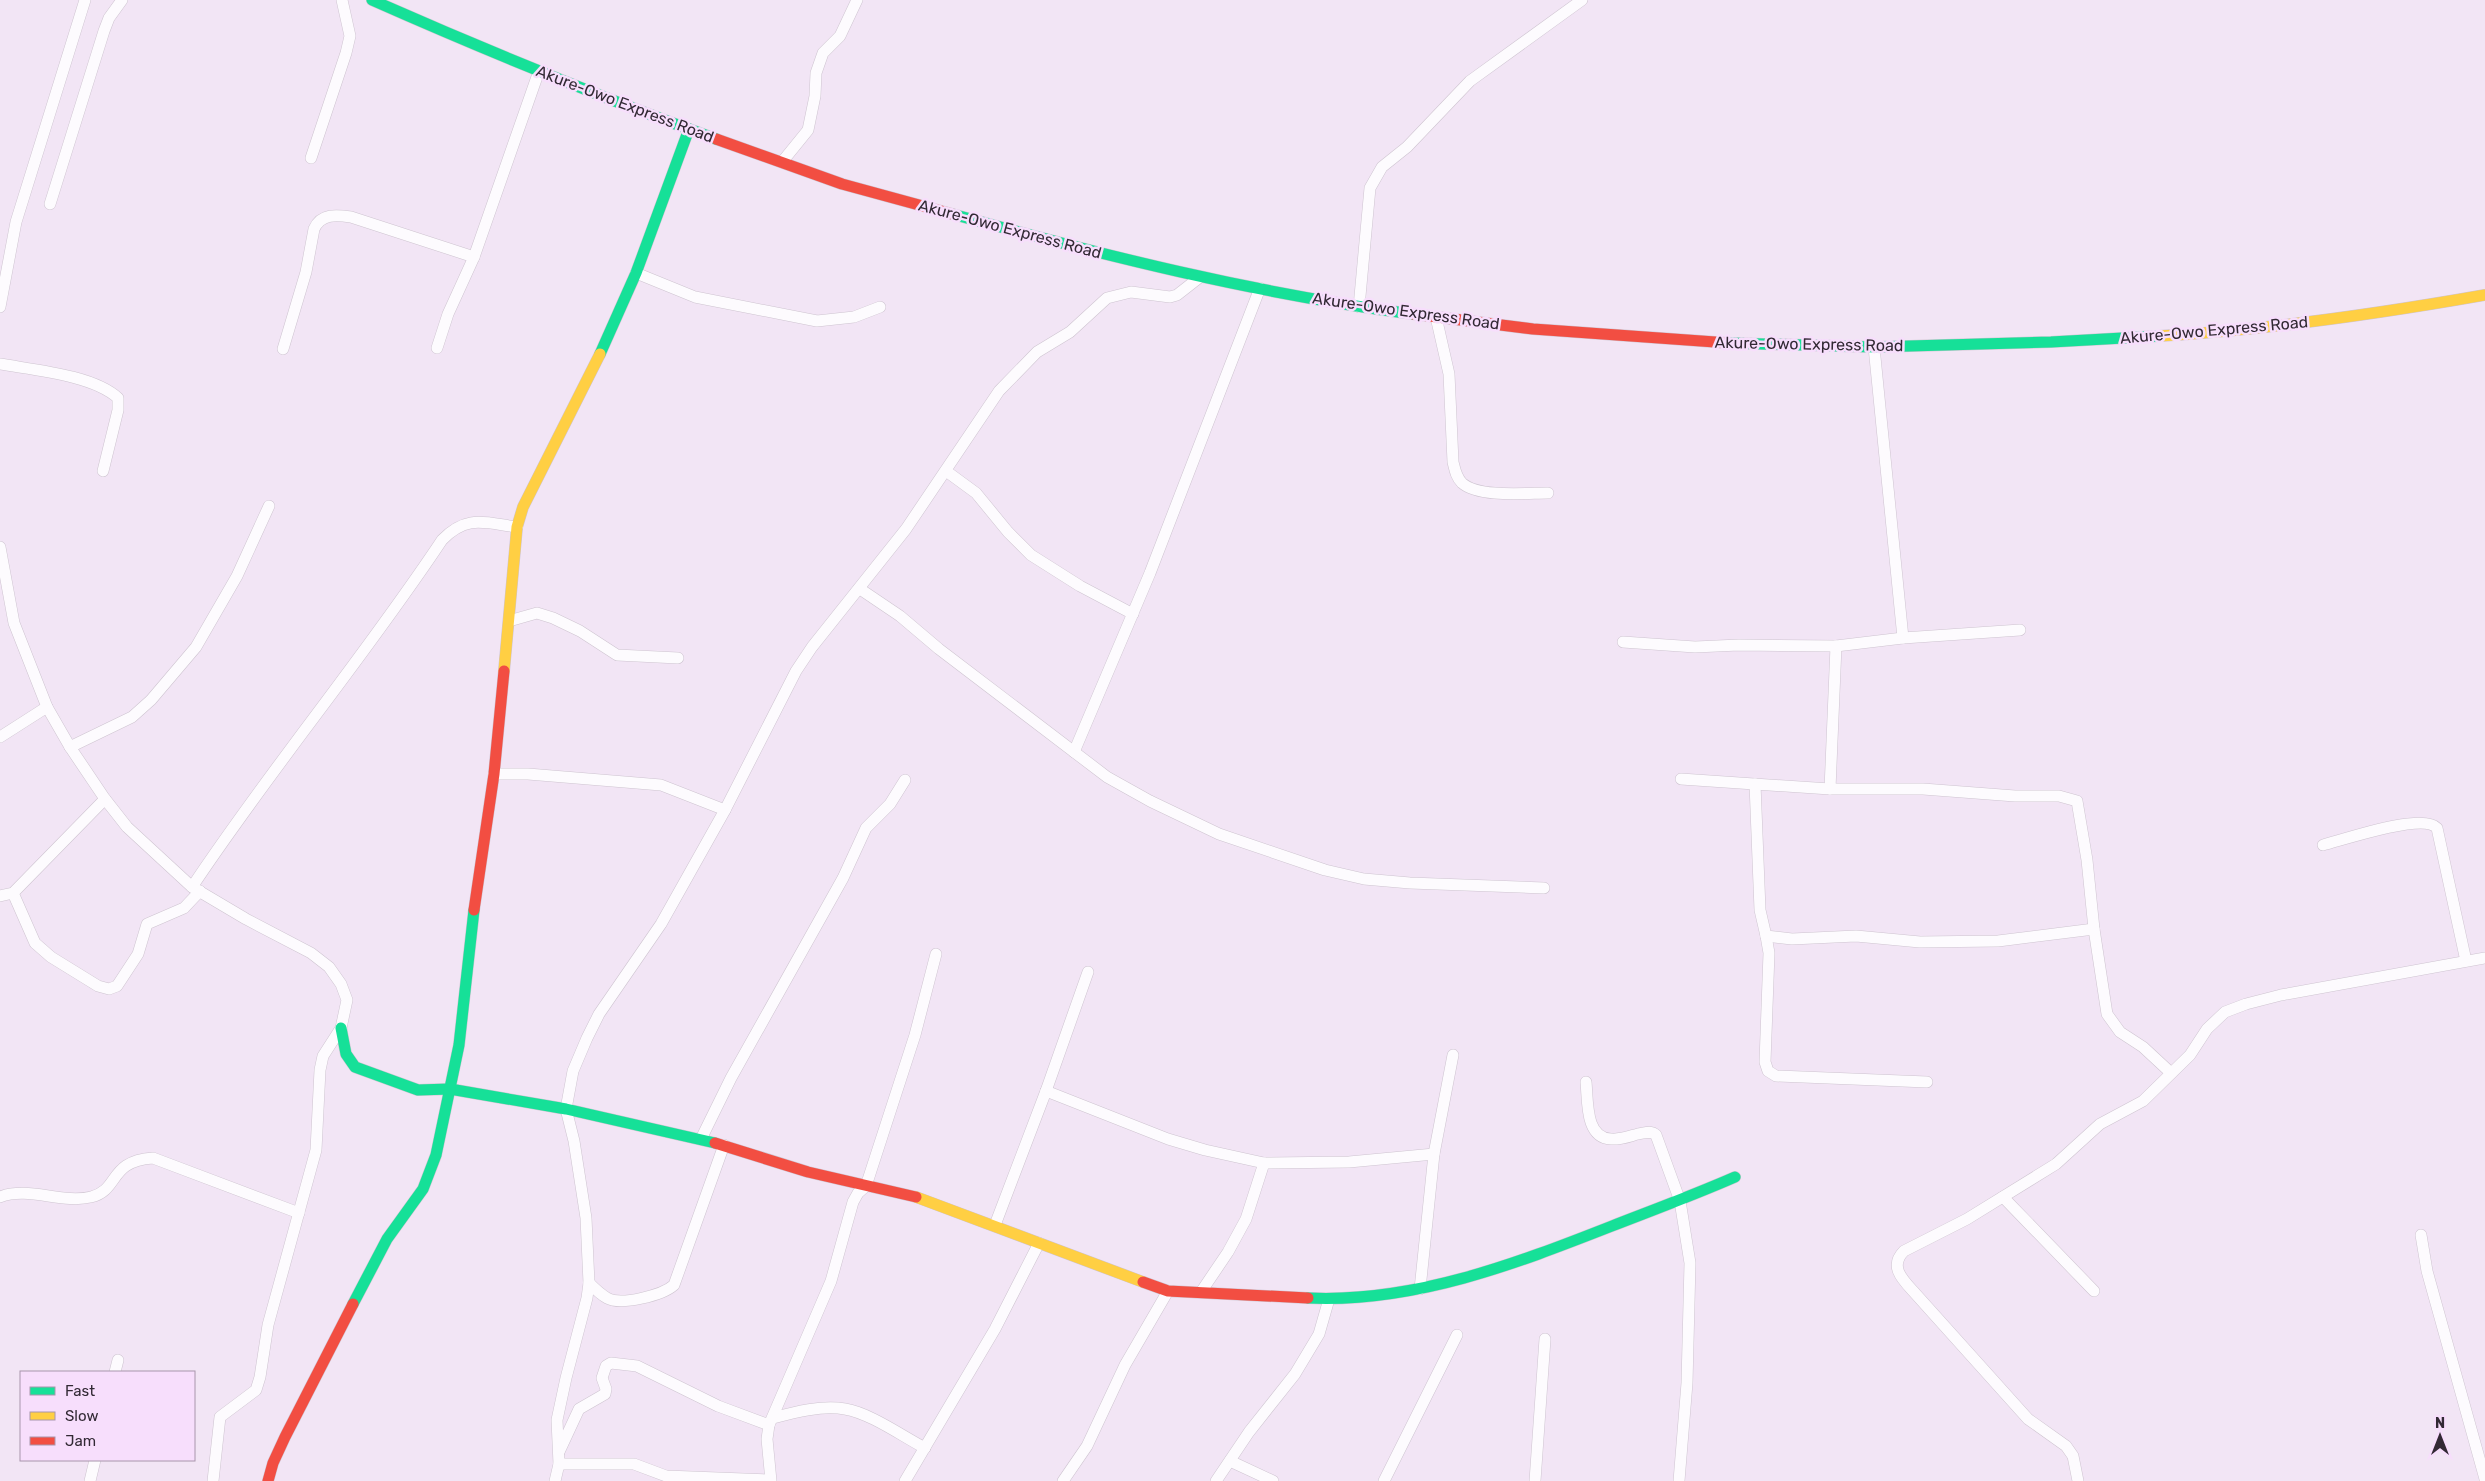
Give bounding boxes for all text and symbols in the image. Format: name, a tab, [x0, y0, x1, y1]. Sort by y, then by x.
street label: Akure-Owo Express Road	[534, 61, 716, 147]
street label: Akure-Owo Express Road	[916, 195, 1104, 263]
street label: Akure-Owo Express Road	[1311, 288, 1501, 334]
street label: Akure-Owo Express Road	[2119, 312, 2309, 348]
street label: Akure-Owo Express Road	[1715, 333, 1903, 355]
legend	[20, 1371, 195, 1461]
text: Fast	[65, 1382, 95, 1400]
text: Slow	[65, 1407, 98, 1425]
north arrow	[2415, 1411, 2465, 1461]
text: N	[2435, 1415, 2445, 1432]
text: Jam	[65, 1432, 96, 1450]

